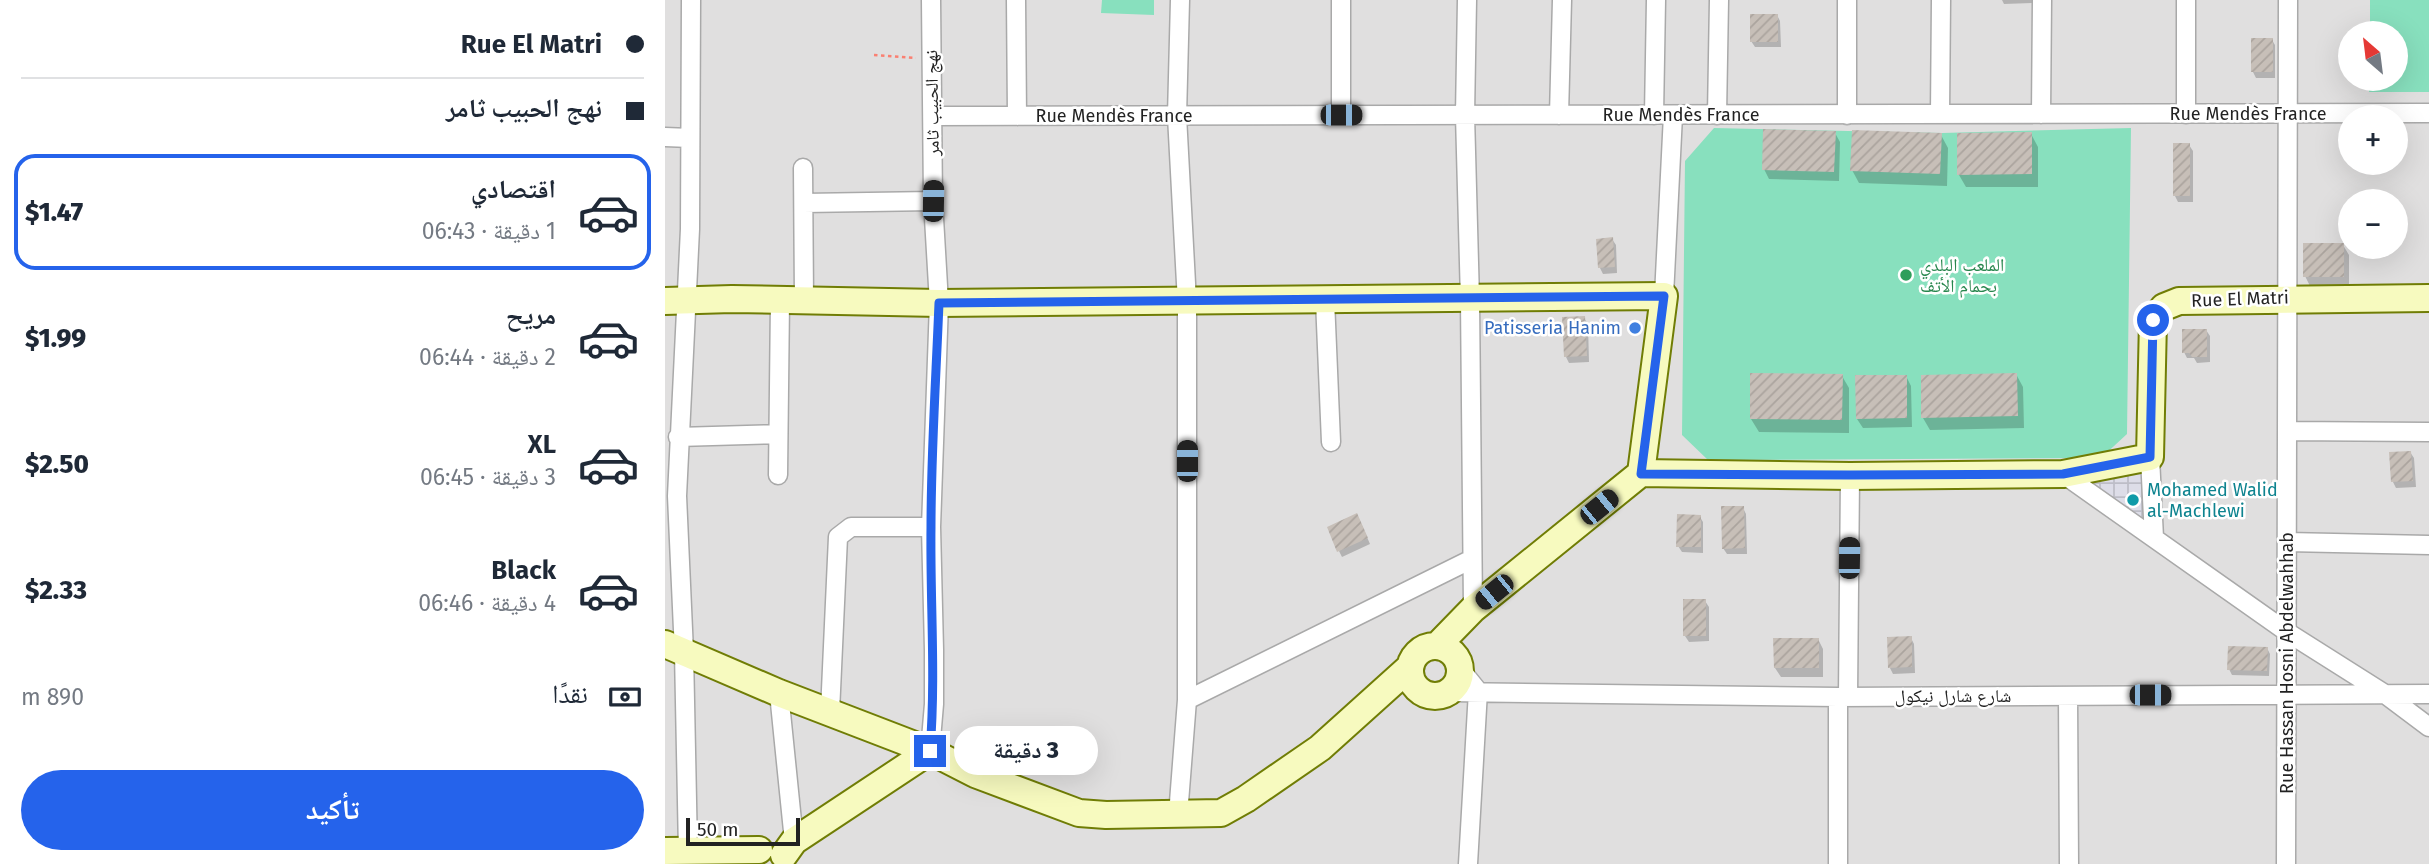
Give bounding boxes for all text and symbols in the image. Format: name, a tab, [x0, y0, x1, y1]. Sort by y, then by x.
north arrow	[2338, 21, 2408, 91]
map controls	[2338, 21, 2408, 259]
text: Rue El Matri	[461, 29, 602, 60]
street label: نهج الحبيب ثامر	[920, 50, 945, 157]
text: نهج الحبيب ثامر	[446, 93, 602, 124]
street label: Rue Mendès France	[2170, 103, 2326, 125]
street label: Rue Mendès France	[1603, 104, 1759, 126]
street label: Rue Mendès France	[1036, 105, 1192, 127]
car	[1321, 105, 1363, 126]
button: +	[2338, 105, 2408, 175]
text: اقتصادي	[471, 174, 556, 205]
car	[923, 180, 944, 222]
icon: car	[577, 181, 640, 244]
button: −	[2338, 189, 2408, 259]
text: $1.47	[25, 197, 83, 228]
text: 1 دقيقة · 06:43	[422, 217, 556, 245]
place label: الملعب البلدي بحمام الأتف	[1920, 254, 2004, 298]
marker: الملعب البلدي بحمام الأتف	[1898, 267, 1914, 283]
street label: Rue El Matri	[2191, 286, 2289, 312]
text: مريح	[506, 300, 556, 331]
route start	[2137, 304, 2169, 336]
icon: car	[577, 307, 640, 370]
place label: Patisseria Hanim	[1484, 317, 1621, 339]
marker: Patisseria Hanim	[1627, 320, 1643, 336]
text: $1.99	[25, 323, 86, 354]
text: 2 دقيقة · 06:44	[419, 343, 556, 371]
text: XL	[528, 429, 556, 460]
icon: car	[577, 433, 640, 496]
car	[1177, 440, 1198, 482]
text: $2.50	[25, 449, 89, 480]
text: 3 دقيقة · 06:45	[420, 463, 556, 491]
place label: Mohamed Walid al-Machlewi	[2147, 479, 2278, 522]
car	[1577, 486, 1622, 528]
marker: Mohamed Walid al-Machlewi	[2125, 492, 2141, 508]
street label: Rue Hassan Hosni Abdelwahhab	[2276, 532, 2298, 794]
car	[1839, 537, 1860, 579]
text: Black	[491, 555, 556, 586]
icon: car	[577, 559, 640, 622]
car	[1472, 571, 1517, 613]
text: $2.33	[25, 575, 87, 606]
text: 4 دقيقة · 06:46	[418, 589, 556, 617]
icon: cash	[606, 678, 644, 716]
text: نقدًا	[552, 679, 588, 710]
text: 890 m	[21, 683, 84, 711]
street label: شارع شارل نيكول	[1895, 685, 2011, 707]
car	[2130, 685, 2172, 706]
callout: 3 دقيقة	[955, 726, 1098, 776]
route end	[914, 735, 946, 767]
text: 3 دقيقة	[993, 736, 1059, 764]
button: تأكيد	[21, 770, 644, 850]
scale bar	[686, 815, 800, 847]
text: 50 m	[697, 818, 738, 841]

